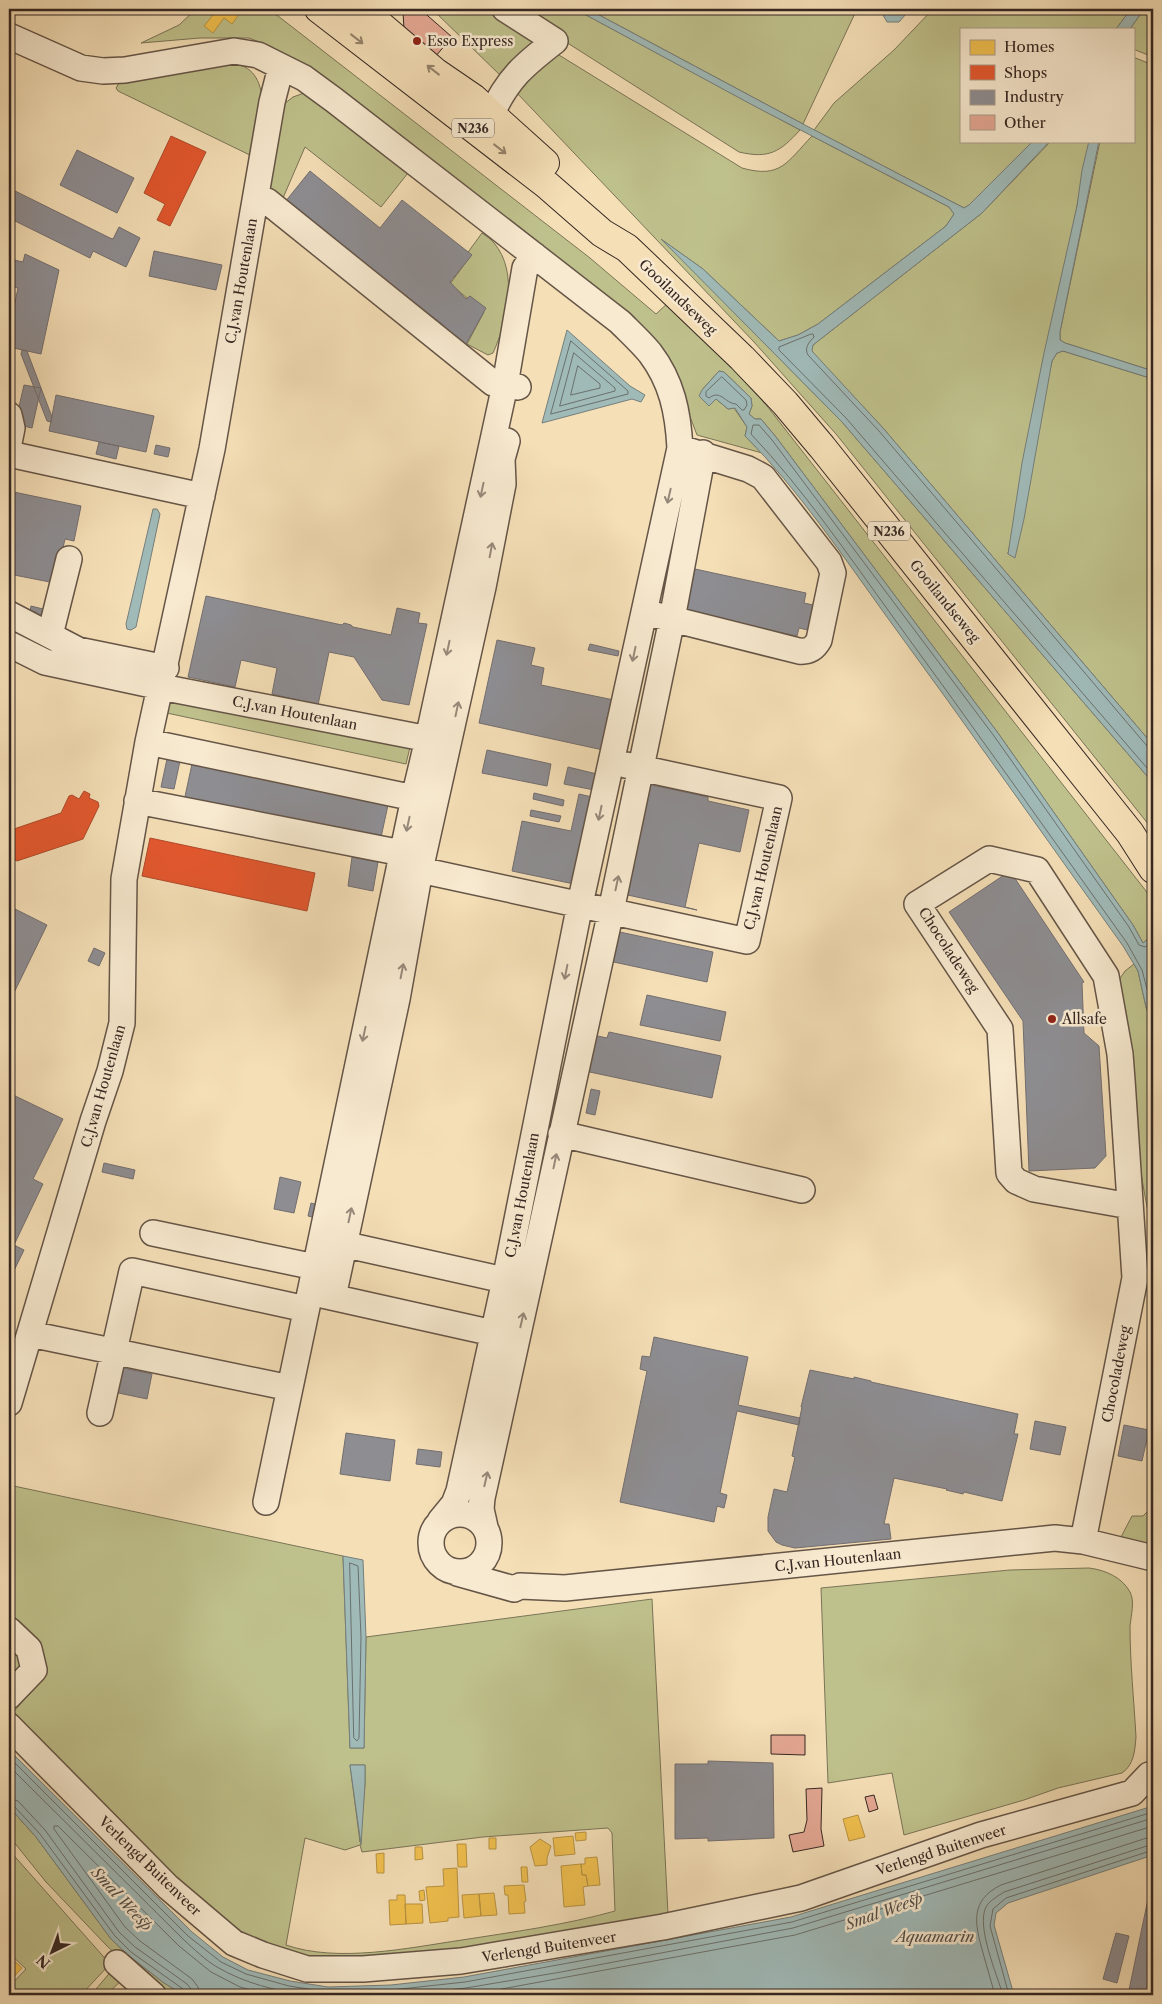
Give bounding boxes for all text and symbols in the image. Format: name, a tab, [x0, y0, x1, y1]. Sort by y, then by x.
legend	[960, 28, 1134, 142]
place label: Esso Express	[427, 32, 513, 50]
one-way arrow	[350, 33, 363, 44]
marker: Esso Express	[411, 35, 423, 47]
text: Homes	[1004, 37, 1055, 56]
text: Shops	[1004, 63, 1047, 82]
one-way arrow	[427, 64, 440, 75]
text: Industry	[1004, 87, 1064, 106]
text: Other	[1004, 113, 1047, 132]
road number: N236	[452, 119, 494, 138]
one-way arrow	[493, 143, 506, 154]
street label: C.J.van Houtenlaan	[221, 217, 261, 345]
street label: Gooilandseweg	[635, 255, 721, 339]
one-way arrow	[477, 481, 486, 497]
one-way arrow	[664, 487, 674, 503]
road number: N236	[868, 522, 910, 540]
one-way arrow	[486, 543, 496, 559]
street label: Gooilandseweg	[906, 556, 984, 647]
one-way arrow	[442, 640, 452, 656]
one-way arrow	[629, 646, 639, 662]
street label: C.J.van Houtenlaan	[231, 692, 359, 734]
one-way arrow	[452, 702, 462, 718]
street label: C.J.van Houtenlaan	[740, 804, 786, 932]
one-way arrow	[595, 805, 604, 821]
one-way arrow	[403, 816, 412, 832]
one-way arrow	[613, 875, 622, 891]
street label: Chocoladeweg	[915, 904, 984, 997]
one-way arrow	[398, 963, 407, 979]
one-way arrow	[561, 964, 571, 980]
place label: Allsafe	[1061, 1010, 1107, 1028]
marker: Allsafe	[1046, 1013, 1058, 1025]
street label: C.J.van Houtenlaan	[77, 1022, 129, 1150]
one-way arrow	[359, 1026, 368, 1042]
street label: C.J.van Houtenlaan	[501, 1131, 543, 1259]
one-way arrow	[551, 1154, 561, 1170]
one-way arrow	[346, 1208, 355, 1224]
one-way arrow	[518, 1313, 527, 1329]
street label: Chocoladeweg	[1098, 1323, 1134, 1424]
one-way arrow	[482, 1471, 491, 1487]
street label: C.J.van Houtenlaan	[774, 1544, 902, 1576]
street label: Verlengd Buitenveer	[94, 1812, 205, 1920]
street label: Verlengd Buitenveer	[873, 1820, 1008, 1880]
water label: Smal Weesp	[87, 1862, 156, 1935]
water label: Smal Weesp	[842, 1888, 925, 1934]
north arrow	[28, 1926, 78, 1976]
street label: Verlengd Buitenveer	[480, 1927, 617, 1967]
water label: Aquamarin	[894, 1927, 974, 1946]
text: N	[33, 1951, 54, 1972]

